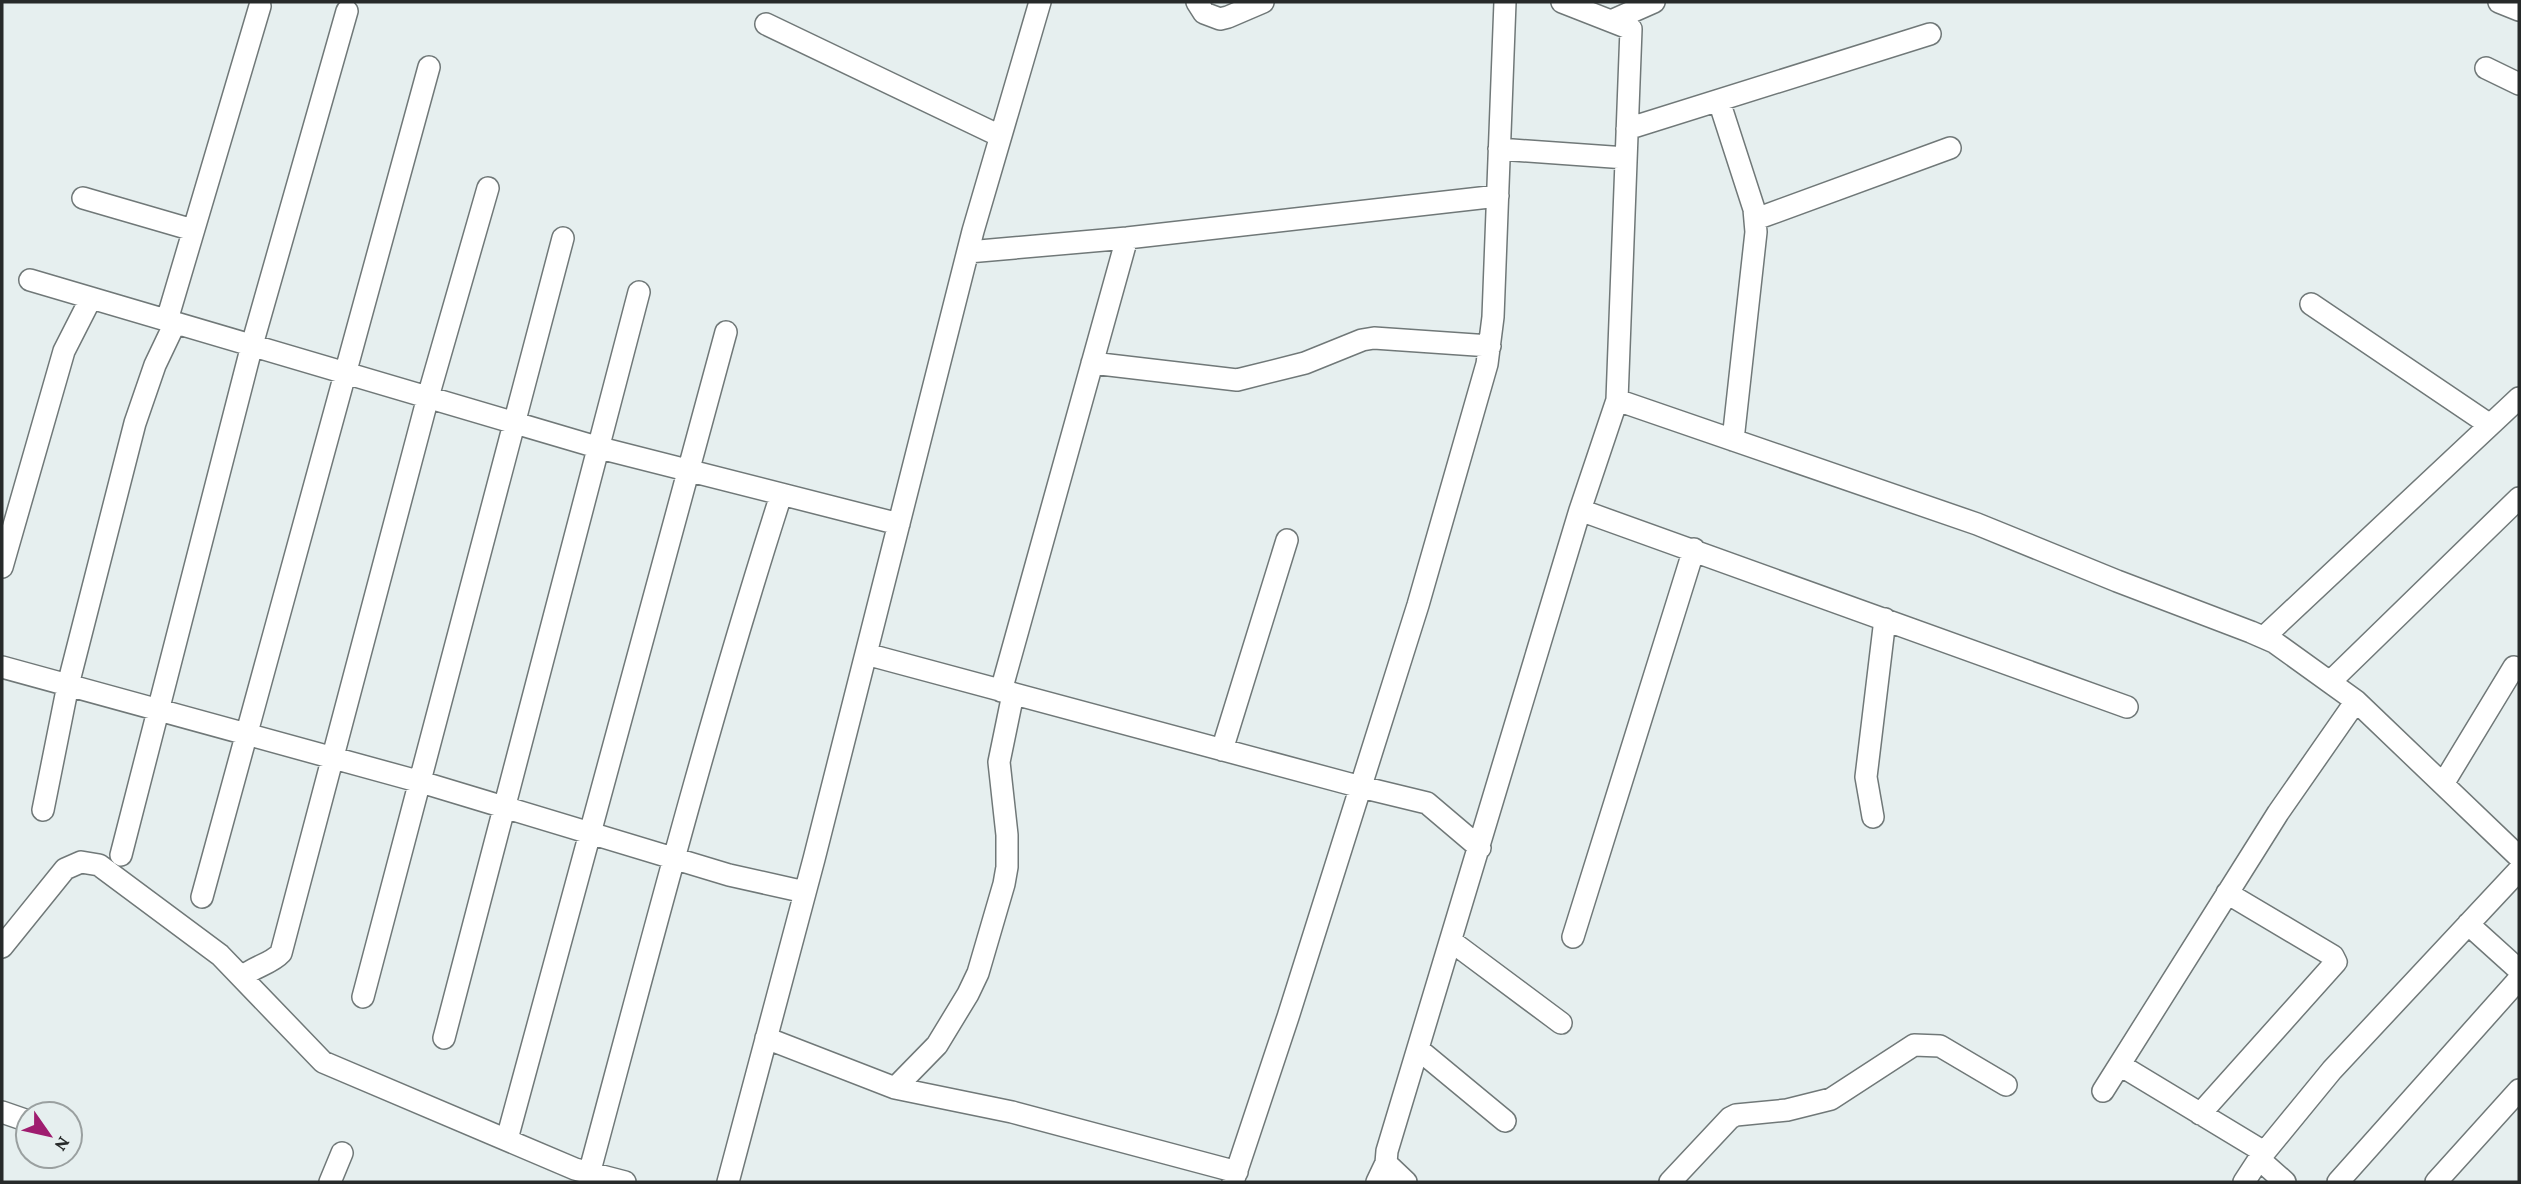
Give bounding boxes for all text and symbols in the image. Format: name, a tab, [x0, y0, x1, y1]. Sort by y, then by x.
north arrow	[14, 1100, 84, 1170]
text: N	[50, 1133, 75, 1156]

